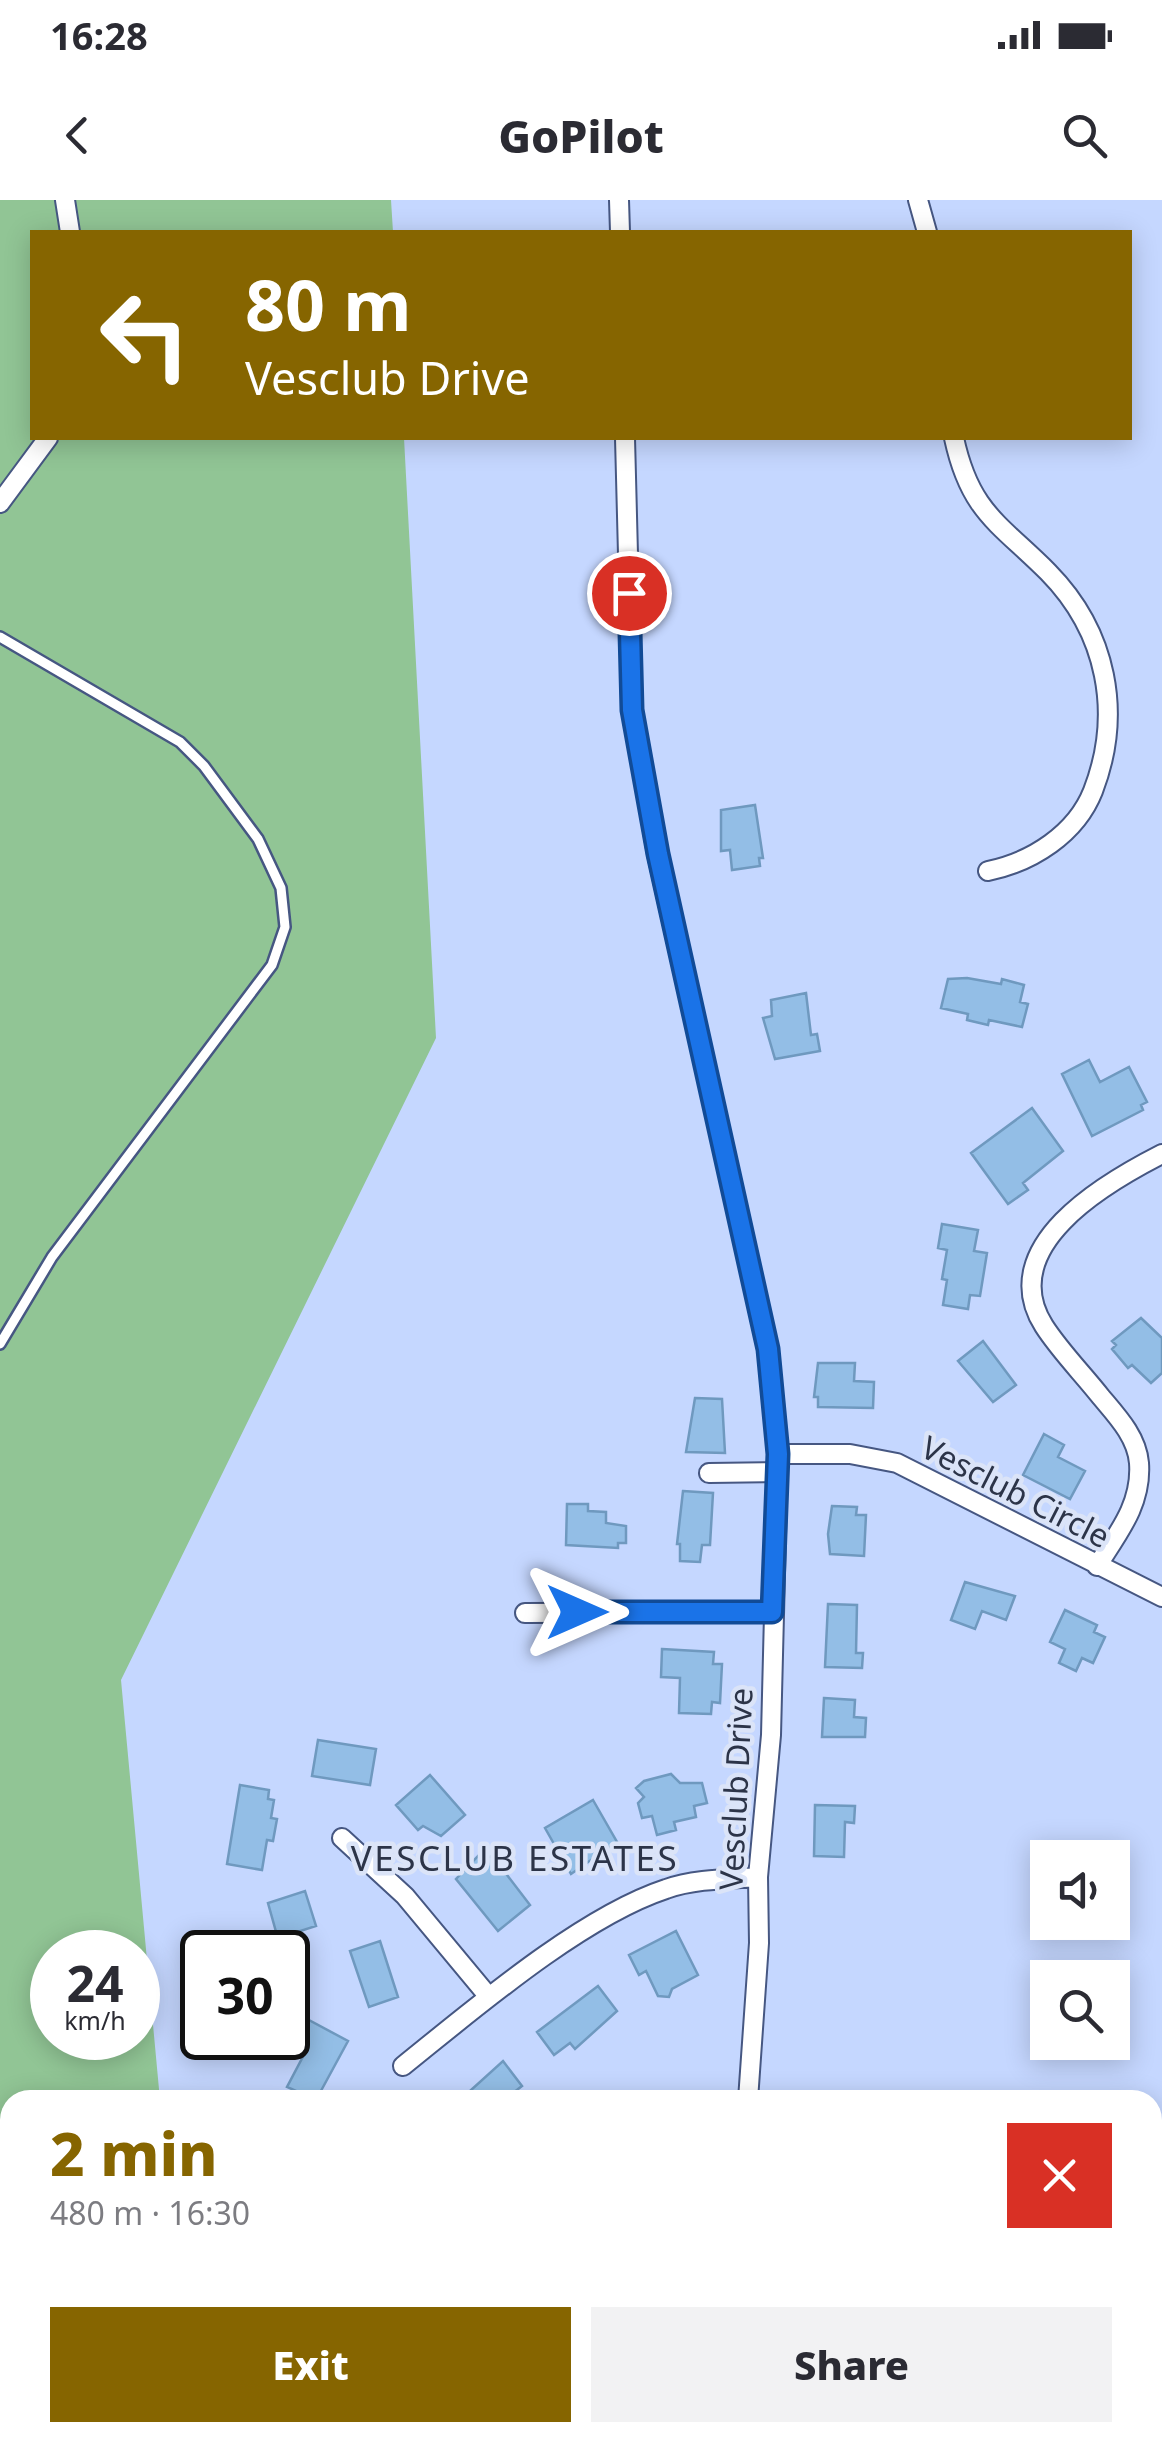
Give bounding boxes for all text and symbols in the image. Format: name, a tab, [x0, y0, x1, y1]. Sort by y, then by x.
text: 16:28	[50, 9, 148, 61]
text: GoPilot	[498, 105, 664, 166]
icon: back	[50, 108, 105, 163]
icon: search	[1057, 108, 1112, 163]
text: 80 m	[245, 256, 412, 352]
icon: left	[80, 270, 210, 400]
text: Vesclub Drive	[245, 347, 530, 408]
pin	[587, 551, 672, 636]
icon: arrive	[602, 566, 657, 621]
street label: Vesclub Circle	[914, 1425, 1118, 1557]
position arrow	[525, 1560, 629, 1664]
street label: Vesclub Drive	[708, 1687, 762, 1891]
district label: VESCLUB ESTATES	[351, 1834, 679, 1881]
map controls	[1030, 1840, 1130, 2060]
button: sound	[1030, 1840, 1130, 1940]
speed limit sign: 30	[180, 1930, 310, 2060]
text: 24	[66, 1949, 124, 2017]
button: search	[1030, 1960, 1130, 2060]
text: km/h	[64, 2003, 126, 2037]
text: 2 min	[50, 2112, 218, 2194]
button: close	[1007, 2123, 1112, 2228]
text: 480 m · 16:30	[50, 2191, 250, 2234]
button: Exit	[50, 2307, 571, 2422]
button: Share	[591, 2307, 1112, 2422]

